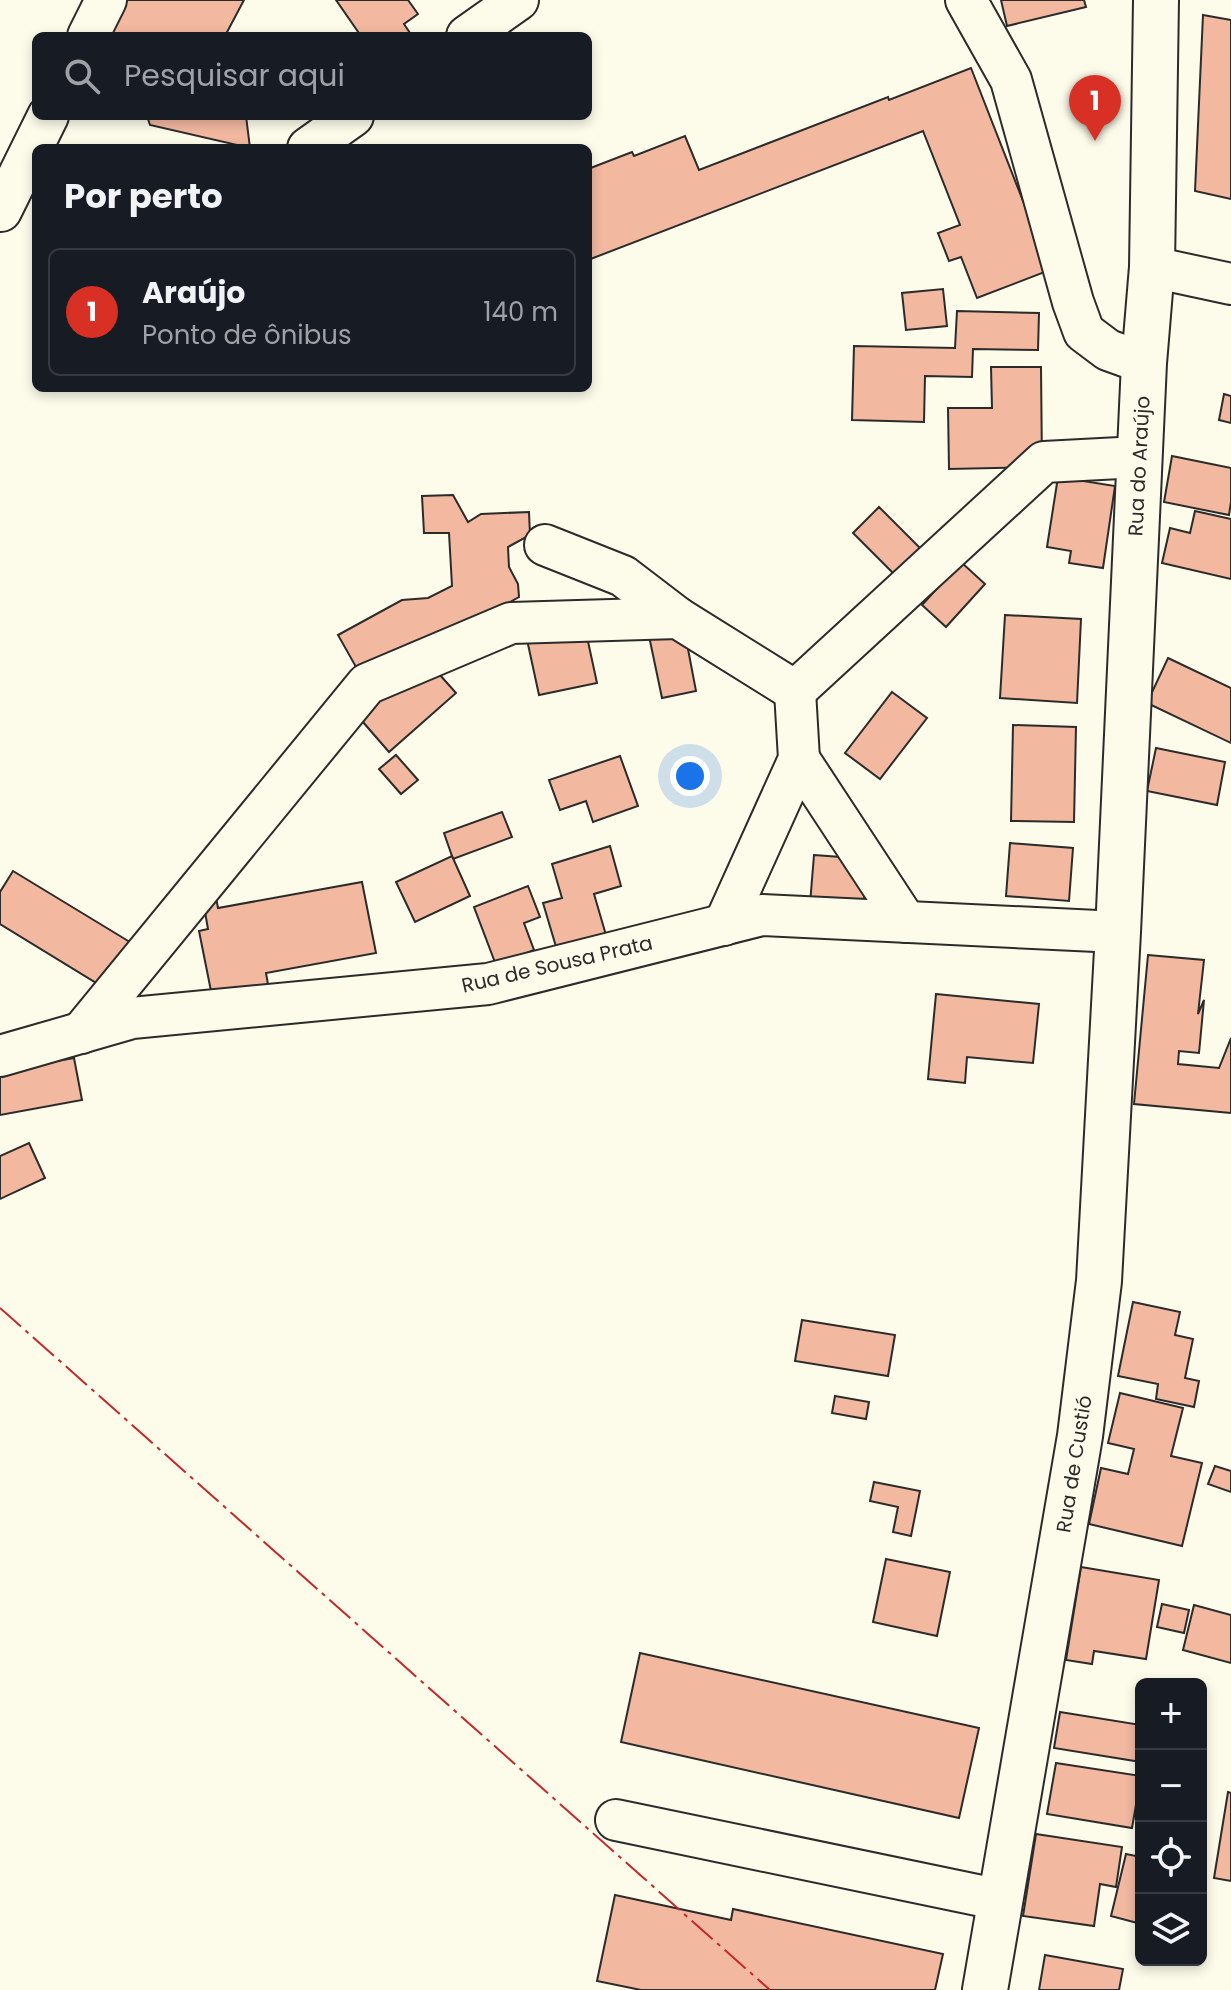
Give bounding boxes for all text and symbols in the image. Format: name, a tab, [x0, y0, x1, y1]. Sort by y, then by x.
search box	[32, 32, 592, 120]
icon: search	[60, 54, 104, 98]
text: Pesquisar aqui	[124, 54, 345, 97]
pin: 1	[1069, 75, 1121, 141]
text: Por perto	[64, 172, 223, 220]
text: Araújo	[142, 271, 245, 314]
text: 1	[87, 294, 97, 330]
text: 140 m	[483, 294, 558, 330]
text: Ponto de ônibus	[142, 317, 351, 353]
street label: Rua do Araújo	[1121, 395, 1157, 537]
your location	[670, 756, 710, 796]
street label: Rua de Sousa Prata	[459, 928, 655, 1000]
street label: Rua de Custió	[1049, 1393, 1099, 1535]
map controls	[1135, 1678, 1207, 1966]
button: +	[1135, 1678, 1207, 1750]
button: −	[1135, 1750, 1207, 1822]
button: locate	[1135, 1822, 1207, 1894]
button: layers	[1135, 1894, 1207, 1966]

